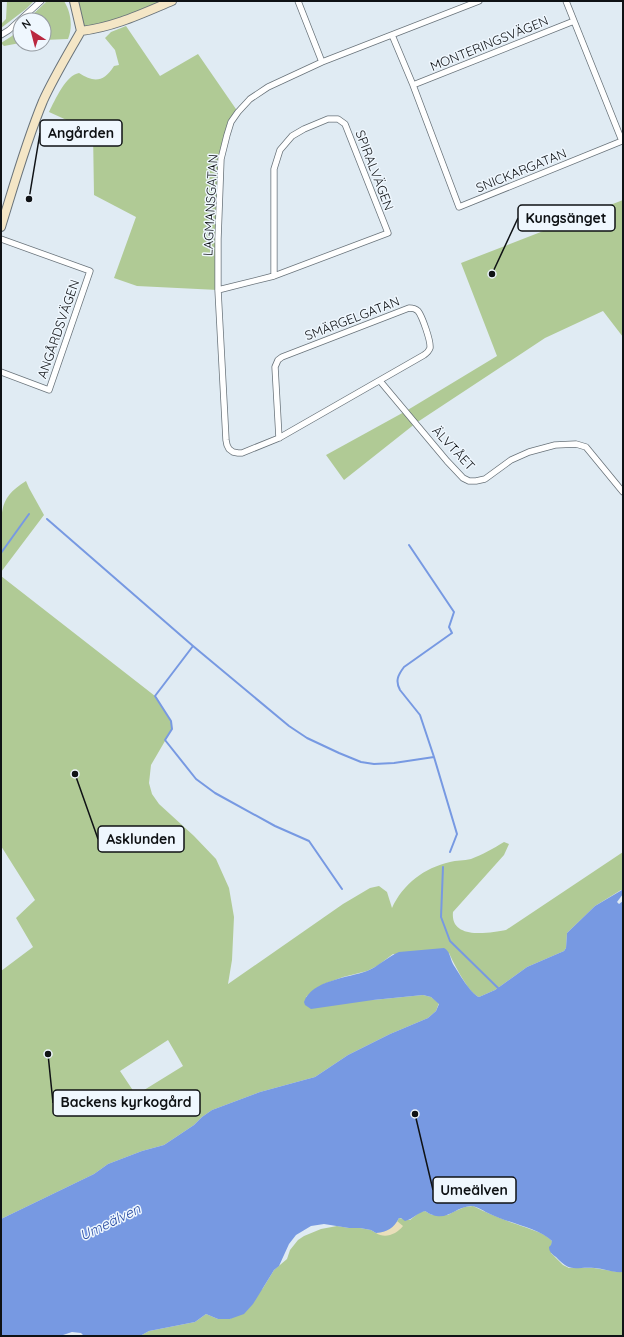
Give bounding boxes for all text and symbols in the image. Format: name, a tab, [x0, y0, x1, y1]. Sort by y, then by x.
north arrow	[12, 12, 52, 52]
street label: MONTERINGSVÄGEN	[428, 12, 550, 74]
text: N	[19, 16, 34, 32]
callout: Angården	[40, 120, 122, 146]
text: Angården	[48, 124, 114, 142]
street label: SPIRALVÄGEN	[352, 128, 398, 212]
street label: SNICKARGATAN	[473, 145, 569, 195]
street label: LAGMANSGATAN	[199, 154, 221, 256]
callout: Kungsänget	[518, 205, 615, 231]
text: Kungsänget	[526, 209, 607, 227]
street label: ANGÅRDSVÄGEN	[34, 277, 82, 381]
street label: SMÄRGELGATAN	[302, 293, 402, 343]
street label: ÄLVTÅET	[429, 422, 479, 474]
callout: Asklunden	[98, 826, 184, 852]
text: Asklunden	[106, 830, 176, 848]
callout: Backens kyrkogård	[53, 1090, 200, 1116]
text: Backens kyrkogård	[60, 1093, 192, 1111]
callout: Umeälven	[433, 1177, 516, 1203]
text: Umeälven	[440, 1181, 508, 1199]
water label: Umeälven	[77, 1199, 144, 1244]

